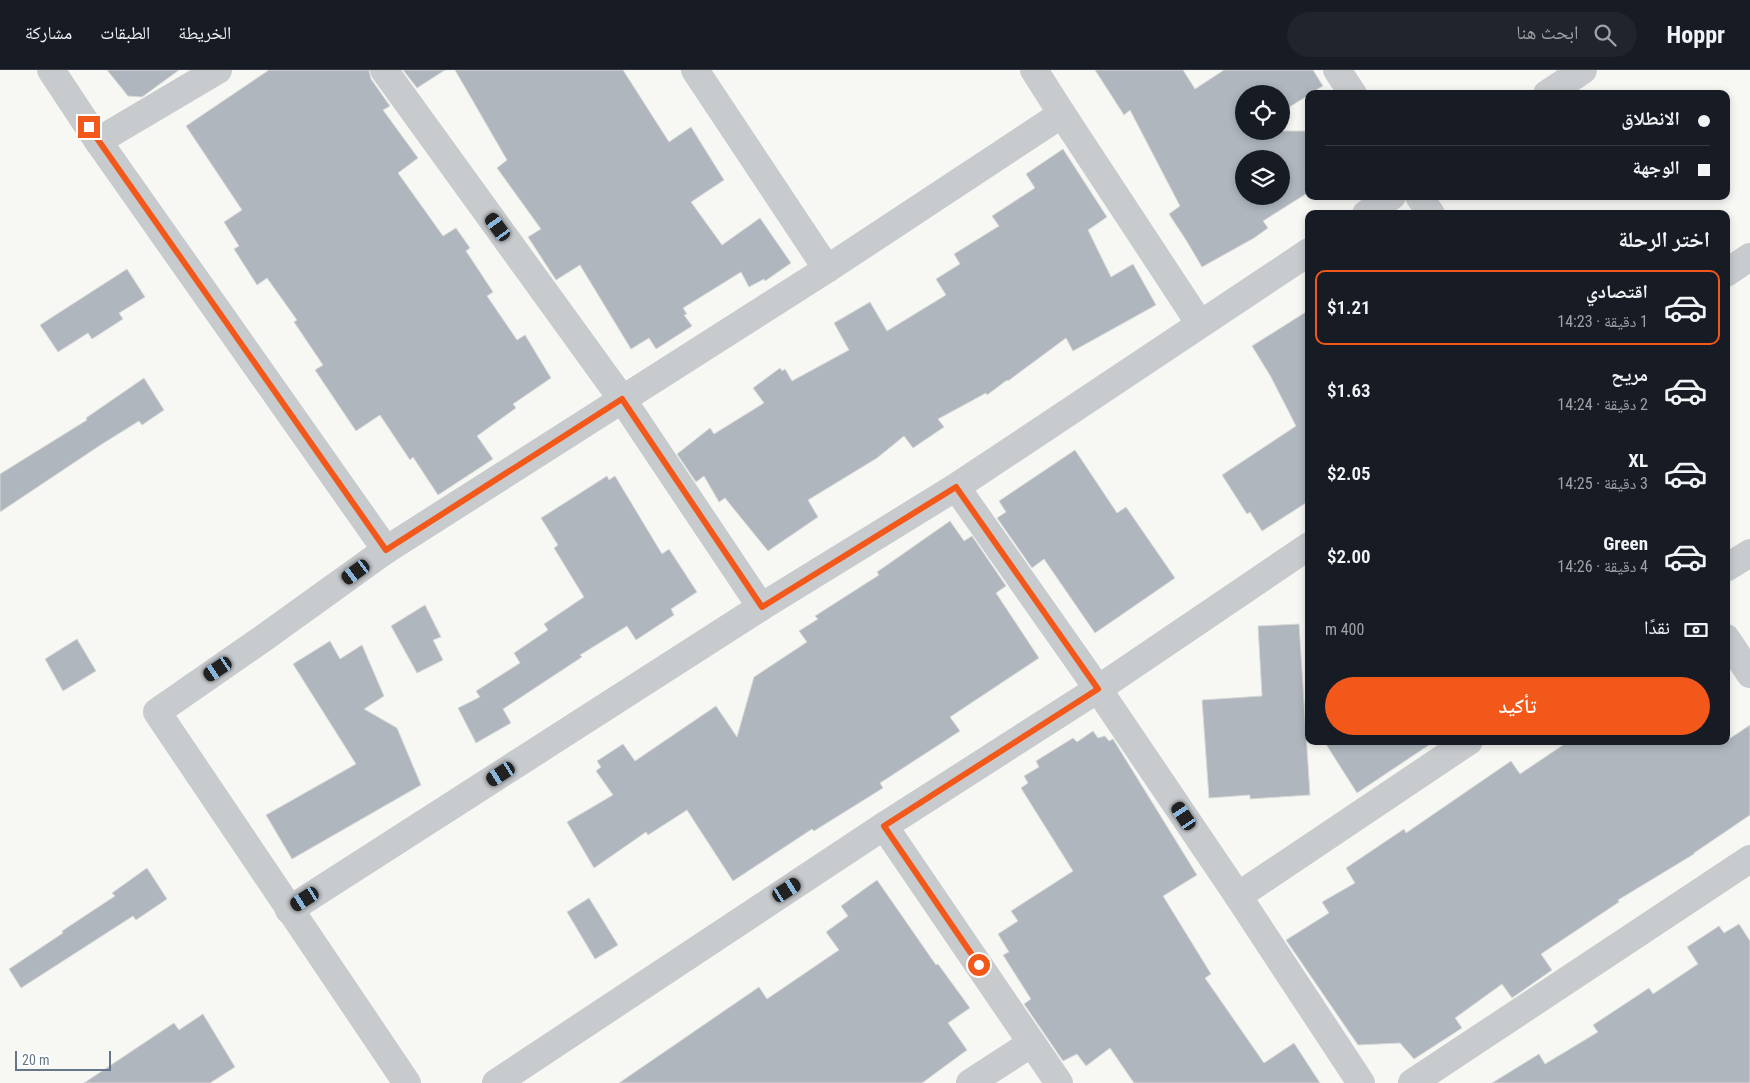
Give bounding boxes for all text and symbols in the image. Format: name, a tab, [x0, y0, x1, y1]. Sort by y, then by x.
search box	[1287, 12, 1637, 57]
text: ابحث هنا	[1516, 21, 1579, 44]
icon: search	[1591, 21, 1619, 49]
text: Hoppr	[1667, 21, 1725, 49]
text: مشاركة	[25, 22, 72, 43]
text: الطبقات	[100, 22, 150, 43]
text: الخريطة	[178, 22, 231, 43]
map controls	[1235, 85, 1290, 205]
button: locate	[1235, 85, 1290, 140]
text: الانطلاق	[1621, 107, 1680, 130]
route end	[78, 116, 100, 138]
button: layers	[1235, 150, 1290, 205]
text: الوجهة	[1632, 156, 1680, 179]
car	[483, 210, 512, 244]
text: اختر الرحلة	[1618, 227, 1710, 252]
text: اقتصادي	[1586, 280, 1648, 303]
icon: car	[1663, 285, 1708, 330]
text: $1.21	[1327, 296, 1371, 319]
text: 1 دقيقة · 14:23	[1557, 312, 1648, 331]
text: مريح	[1611, 363, 1648, 386]
icon: car	[1663, 368, 1708, 413]
text: $1.63	[1327, 379, 1371, 402]
text: 2 دقيقة · 14:24	[1557, 395, 1648, 414]
text: XL	[1628, 449, 1648, 472]
icon: car	[1663, 451, 1708, 496]
text: $2.05	[1327, 462, 1371, 485]
text: 3 دقيقة · 14:25	[1557, 474, 1648, 493]
text: Green	[1603, 532, 1648, 555]
icon: car	[1663, 534, 1708, 579]
text: $2.00	[1327, 545, 1371, 568]
car	[339, 557, 372, 587]
text: 4 دقيقة · 14:26	[1557, 557, 1648, 576]
text: نقدًا	[1644, 616, 1670, 639]
icon: cash	[1682, 616, 1710, 644]
text: 400 m	[1325, 620, 1364, 639]
car	[201, 654, 234, 684]
button: تأكيد	[1325, 677, 1710, 735]
car	[484, 760, 517, 788]
car	[1169, 799, 1198, 833]
car	[770, 876, 803, 904]
car	[288, 885, 321, 913]
route start	[968, 954, 990, 976]
scale bar	[15, 1048, 111, 1071]
text: 20 m	[22, 1052, 50, 1068]

